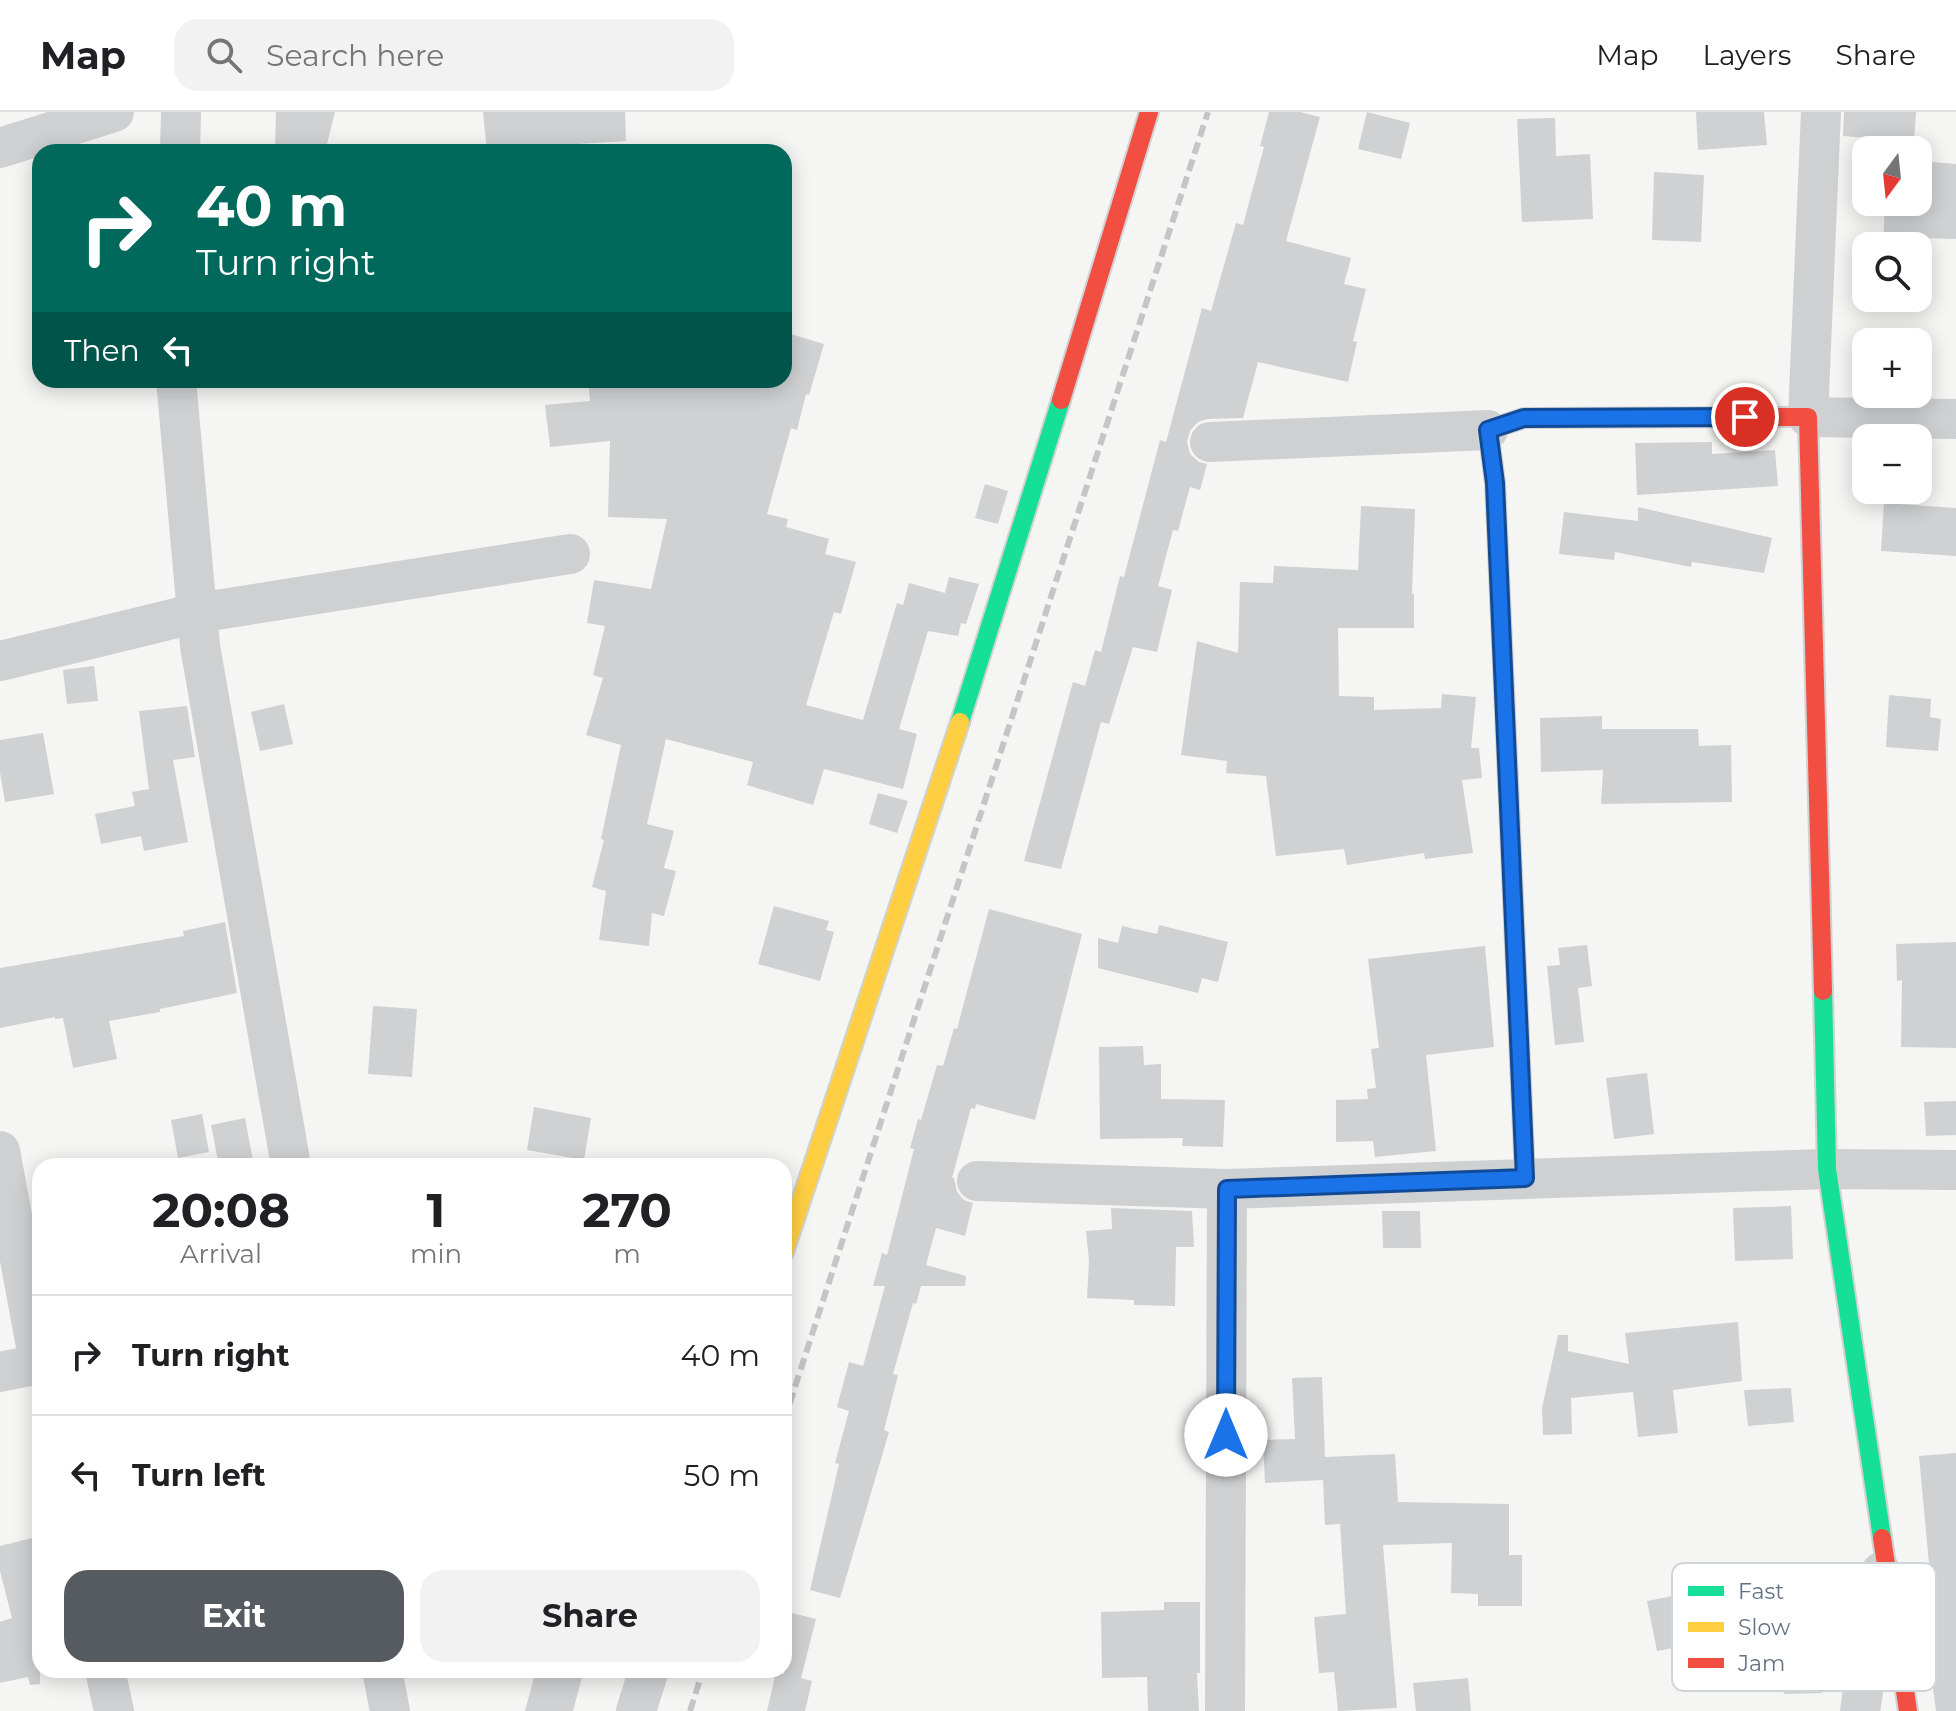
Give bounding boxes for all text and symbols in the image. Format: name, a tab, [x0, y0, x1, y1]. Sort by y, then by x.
search box	[174, 19, 734, 91]
text: Map	[40, 32, 126, 79]
icon: search	[202, 33, 246, 77]
text: Search here	[266, 37, 444, 74]
text: Map	[1596, 38, 1659, 72]
text: Layers	[1703, 38, 1792, 72]
text: Share	[1836, 38, 1916, 72]
north arrow	[1852, 136, 1932, 216]
map controls	[1852, 136, 1932, 504]
text: 40 m	[196, 172, 347, 240]
icon: right	[64, 176, 168, 280]
button: search	[1852, 232, 1932, 312]
text: Turn right	[196, 240, 376, 284]
icon: left	[156, 328, 200, 372]
button: +	[1852, 328, 1932, 408]
text: Then	[64, 332, 140, 369]
pin	[1711, 383, 1779, 451]
icon: arrive	[1723, 395, 1767, 439]
button: −	[1852, 424, 1932, 504]
text: 20:08	[152, 1181, 290, 1239]
text: 1	[427, 1181, 445, 1239]
text: 270	[582, 1181, 672, 1239]
text: Arrival	[180, 1238, 262, 1270]
text: min	[410, 1238, 462, 1270]
text: m	[613, 1238, 641, 1270]
icon: right	[64, 1333, 108, 1377]
text: Turn right	[132, 1337, 289, 1374]
text: 40 m	[681, 1337, 760, 1374]
position arrow	[1184, 1393, 1268, 1477]
icon: left	[64, 1453, 108, 1497]
text: Turn left	[132, 1457, 265, 1494]
text: 50 m	[683, 1457, 760, 1494]
legend	[1672, 1563, 1936, 1691]
button: Exit	[64, 1570, 404, 1662]
button: Share	[420, 1570, 760, 1662]
text: Fast	[1738, 1578, 1784, 1605]
text: Slow	[1738, 1614, 1791, 1641]
text: Jam	[1737, 1650, 1785, 1677]

